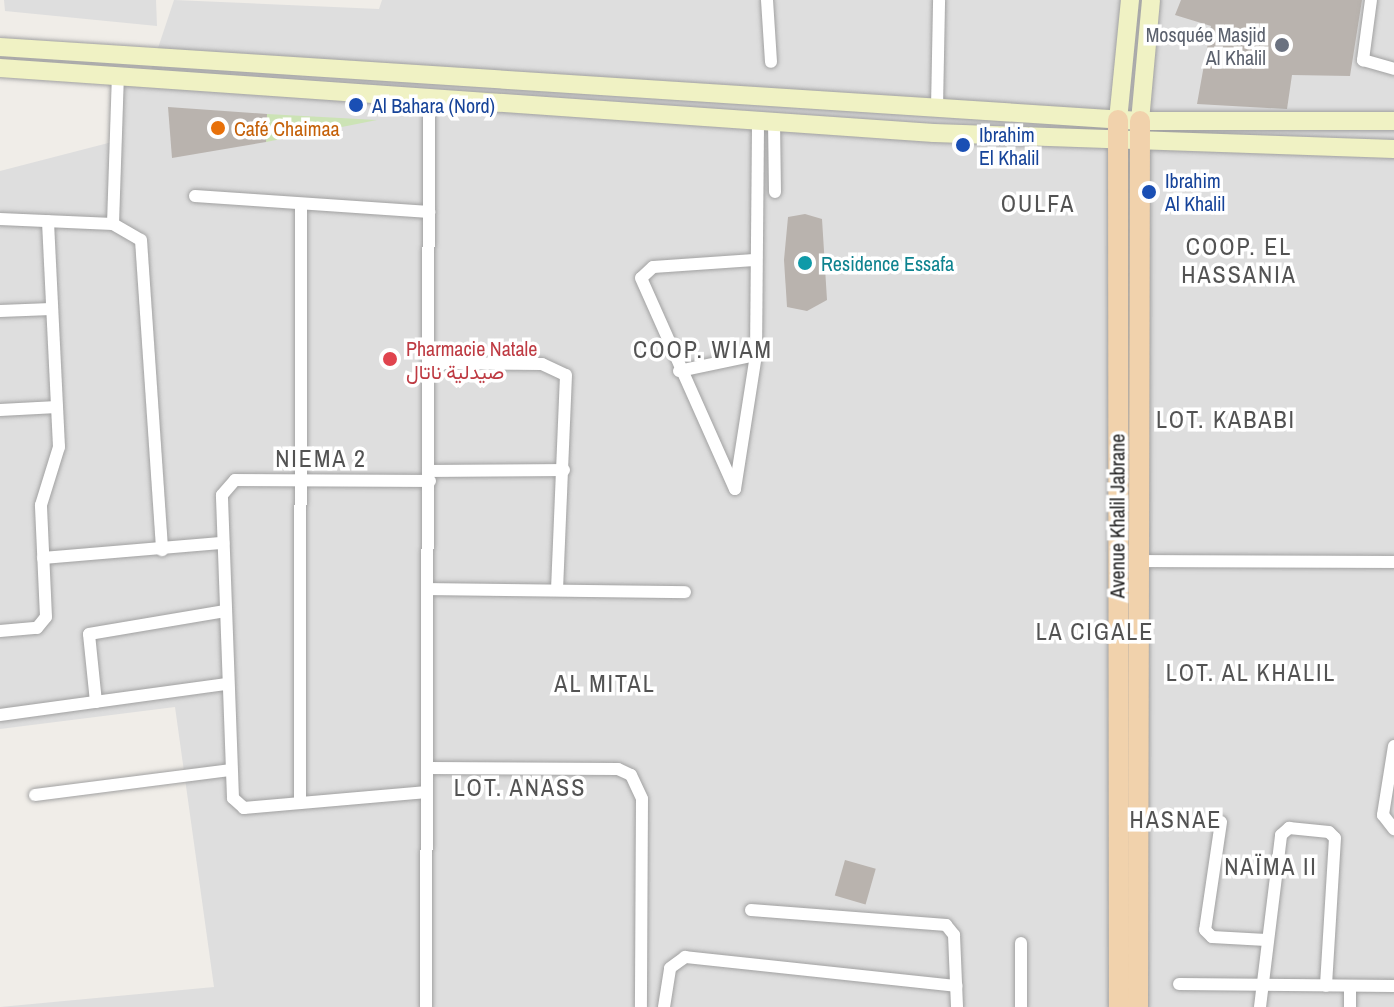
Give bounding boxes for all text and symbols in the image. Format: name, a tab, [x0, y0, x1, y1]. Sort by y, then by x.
place label: Mosquée Masjid Al Khalil	[1146, 22, 1266, 69]
marker: Mosquée Masjid Al Khalil	[1273, 36, 1291, 54]
place label: Al Bahara (Nord)	[372, 93, 495, 117]
marker: Al Bahara (Nord)	[347, 96, 365, 114]
place label: Café Chaimaa	[234, 116, 340, 140]
marker: Café Chaimaa	[209, 119, 227, 137]
place label: Ibrahim El Khalil	[979, 122, 1039, 169]
marker: Ibrahim El Khalil	[954, 136, 972, 154]
place label: Ibrahim Al Khalil	[1165, 168, 1225, 215]
marker: Ibrahim Al Khalil	[1140, 183, 1158, 201]
district label: OULFA	[1001, 190, 1075, 218]
district label: COOP. EL HASSANIA	[1181, 233, 1297, 289]
place label: Residence Essafa	[821, 251, 954, 275]
marker: Residence Essafa	[796, 254, 814, 272]
place label: Pharmacie Natale صيدلية ناتال	[406, 336, 537, 383]
district label: COOP. WIAM	[633, 336, 773, 364]
marker: Pharmacie Natale صيدلية ناتال	[381, 350, 399, 368]
district label: LOT. KABABI	[1156, 406, 1296, 434]
street label: Avenue Khalil Jabrane	[1105, 434, 1129, 598]
district label: NIEMA 2	[275, 445, 367, 473]
district label: LA CIGALE	[1035, 618, 1155, 646]
district label: LOT. AL KHALIL	[1165, 659, 1337, 687]
district label: AL MITAL	[554, 670, 656, 698]
district label: LOT. ANASS	[453, 774, 587, 802]
district label: HASNAE	[1130, 806, 1222, 834]
district label: NAÏMA II	[1224, 853, 1318, 881]

